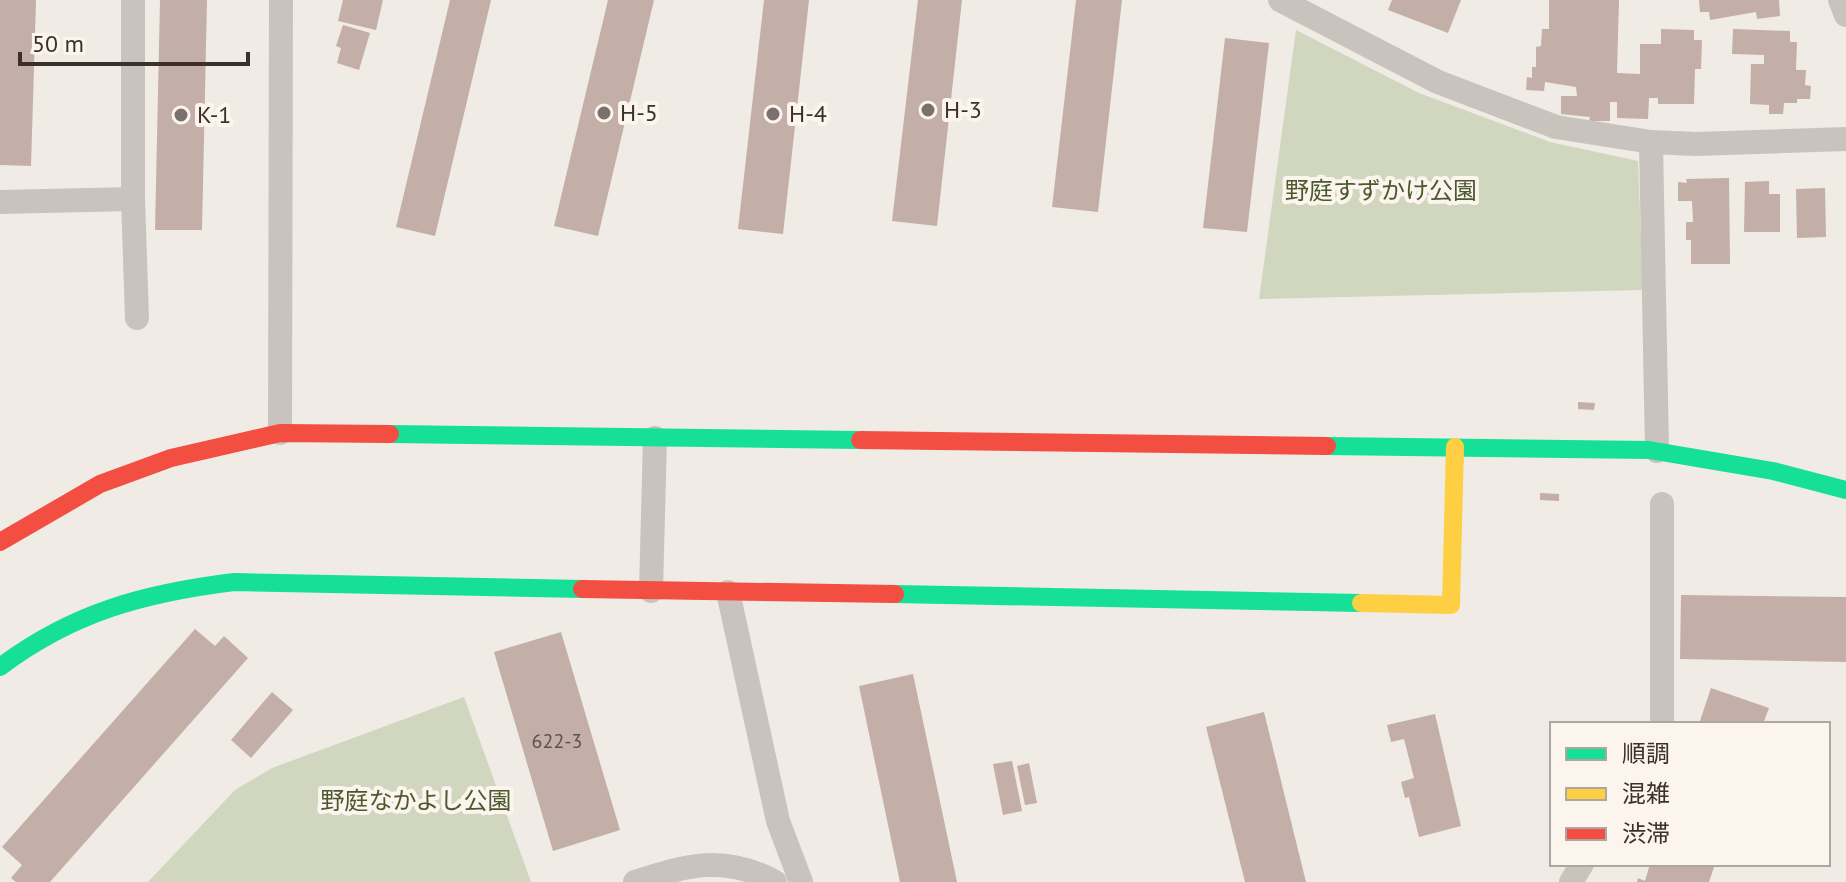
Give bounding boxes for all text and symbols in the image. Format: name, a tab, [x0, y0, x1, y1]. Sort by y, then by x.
scale bar	[20, 16, 248, 66]
text: 50 m	[32, 28, 84, 59]
place label: H-3	[944, 94, 982, 125]
place label: H-5	[620, 97, 658, 128]
place label: H-4	[789, 98, 827, 129]
place label: K-1	[197, 99, 231, 130]
marker: H-3	[919, 101, 937, 119]
marker: H-5	[595, 104, 613, 122]
marker: H-4	[764, 105, 782, 123]
marker: K-1	[172, 106, 190, 124]
park label: 野庭すずかけ公園	[1285, 175, 1477, 206]
legend	[1550, 722, 1830, 866]
house number: 622-3	[532, 728, 582, 754]
text: 順調	[1622, 738, 1670, 769]
text: 混雑	[1622, 778, 1670, 809]
park label: 野庭なかよし公園	[321, 785, 511, 816]
text: 渋滞	[1622, 818, 1670, 849]

